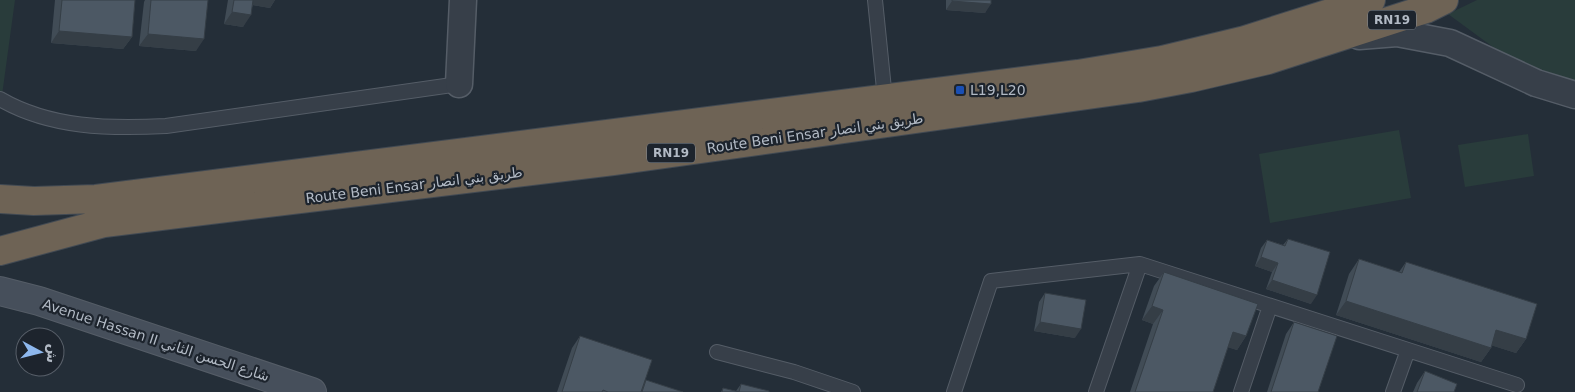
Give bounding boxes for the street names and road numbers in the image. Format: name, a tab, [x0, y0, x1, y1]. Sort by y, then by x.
road number: RN19	[1368, 10, 1416, 30]
street label: Route Beni Ensar طريق بني انصار	[706, 110, 924, 157]
road number: RN19	[647, 144, 695, 162]
street label: Route Beni Ensar طريق بني انصار	[305, 164, 523, 207]
street label: Avenue Hassan II شارع الحسن الثاني	[41, 295, 271, 385]

